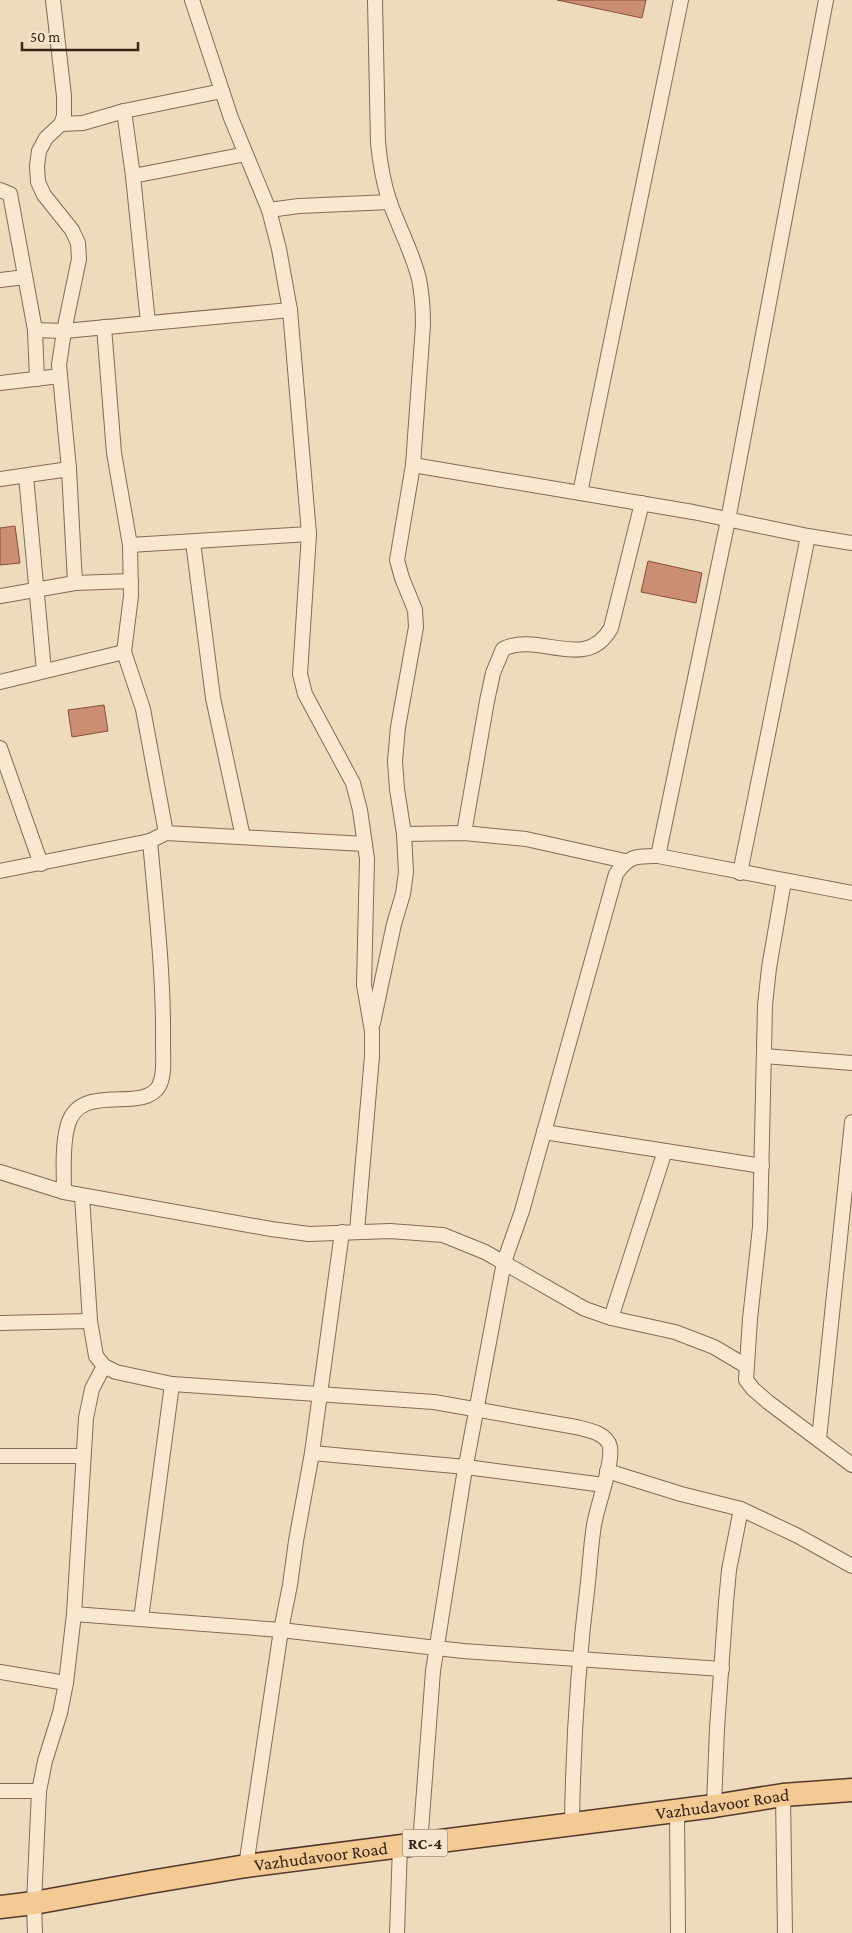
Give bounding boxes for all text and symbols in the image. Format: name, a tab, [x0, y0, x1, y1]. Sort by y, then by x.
scale bar	[22, 20, 139, 52]
text: 50 m	[30, 29, 60, 45]
street label: Vazhudavoor Road	[655, 1785, 790, 1823]
road number: RC-4	[402, 1830, 448, 1856]
street label: Vazhudavoor Road	[253, 1838, 390, 1875]

